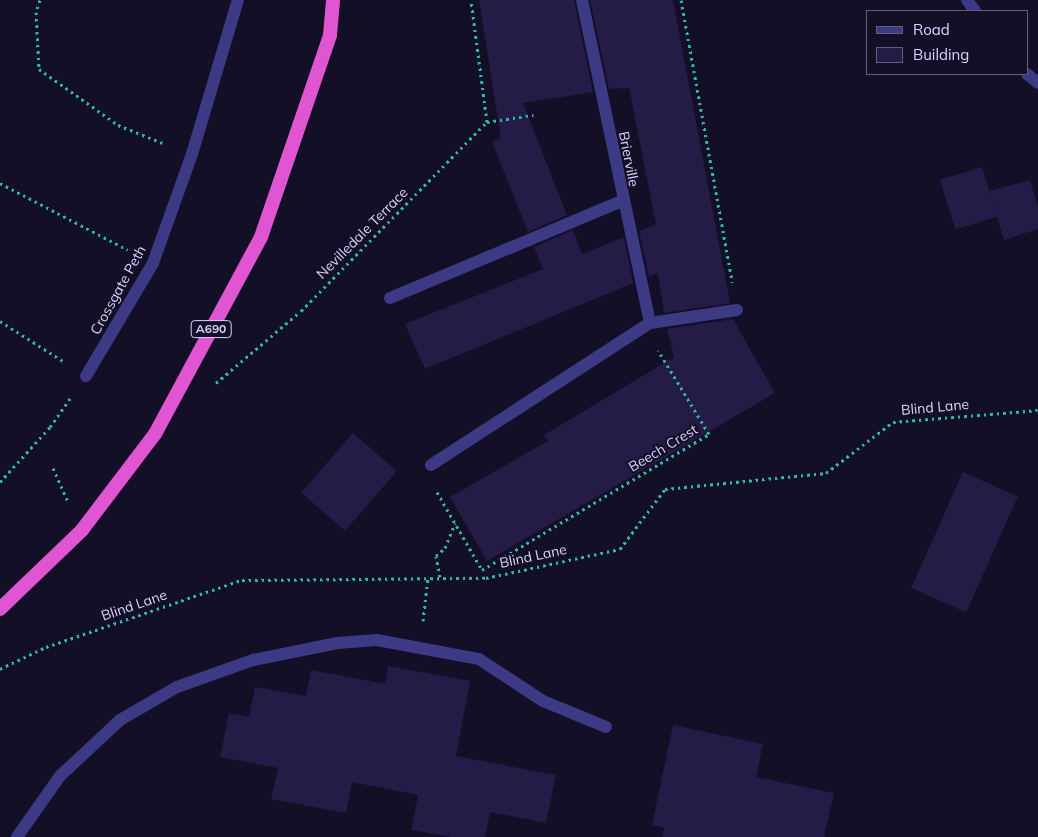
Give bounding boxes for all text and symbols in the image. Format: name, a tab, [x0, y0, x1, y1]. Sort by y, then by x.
legend	[866, 10, 1028, 75]
text: Road	[913, 20, 950, 39]
text: Building	[913, 45, 969, 64]
street label: Brierville	[615, 130, 643, 188]
street label: Nevilledale Terrace	[313, 184, 411, 282]
street label: Crossgate Peth	[87, 243, 149, 337]
road number: A690	[190, 320, 232, 338]
street label: Blind Lane	[900, 396, 970, 418]
street label: Beech Crest	[625, 421, 701, 475]
street label: Blind Lane	[498, 541, 568, 571]
street label: Blind Lane	[99, 586, 169, 624]

